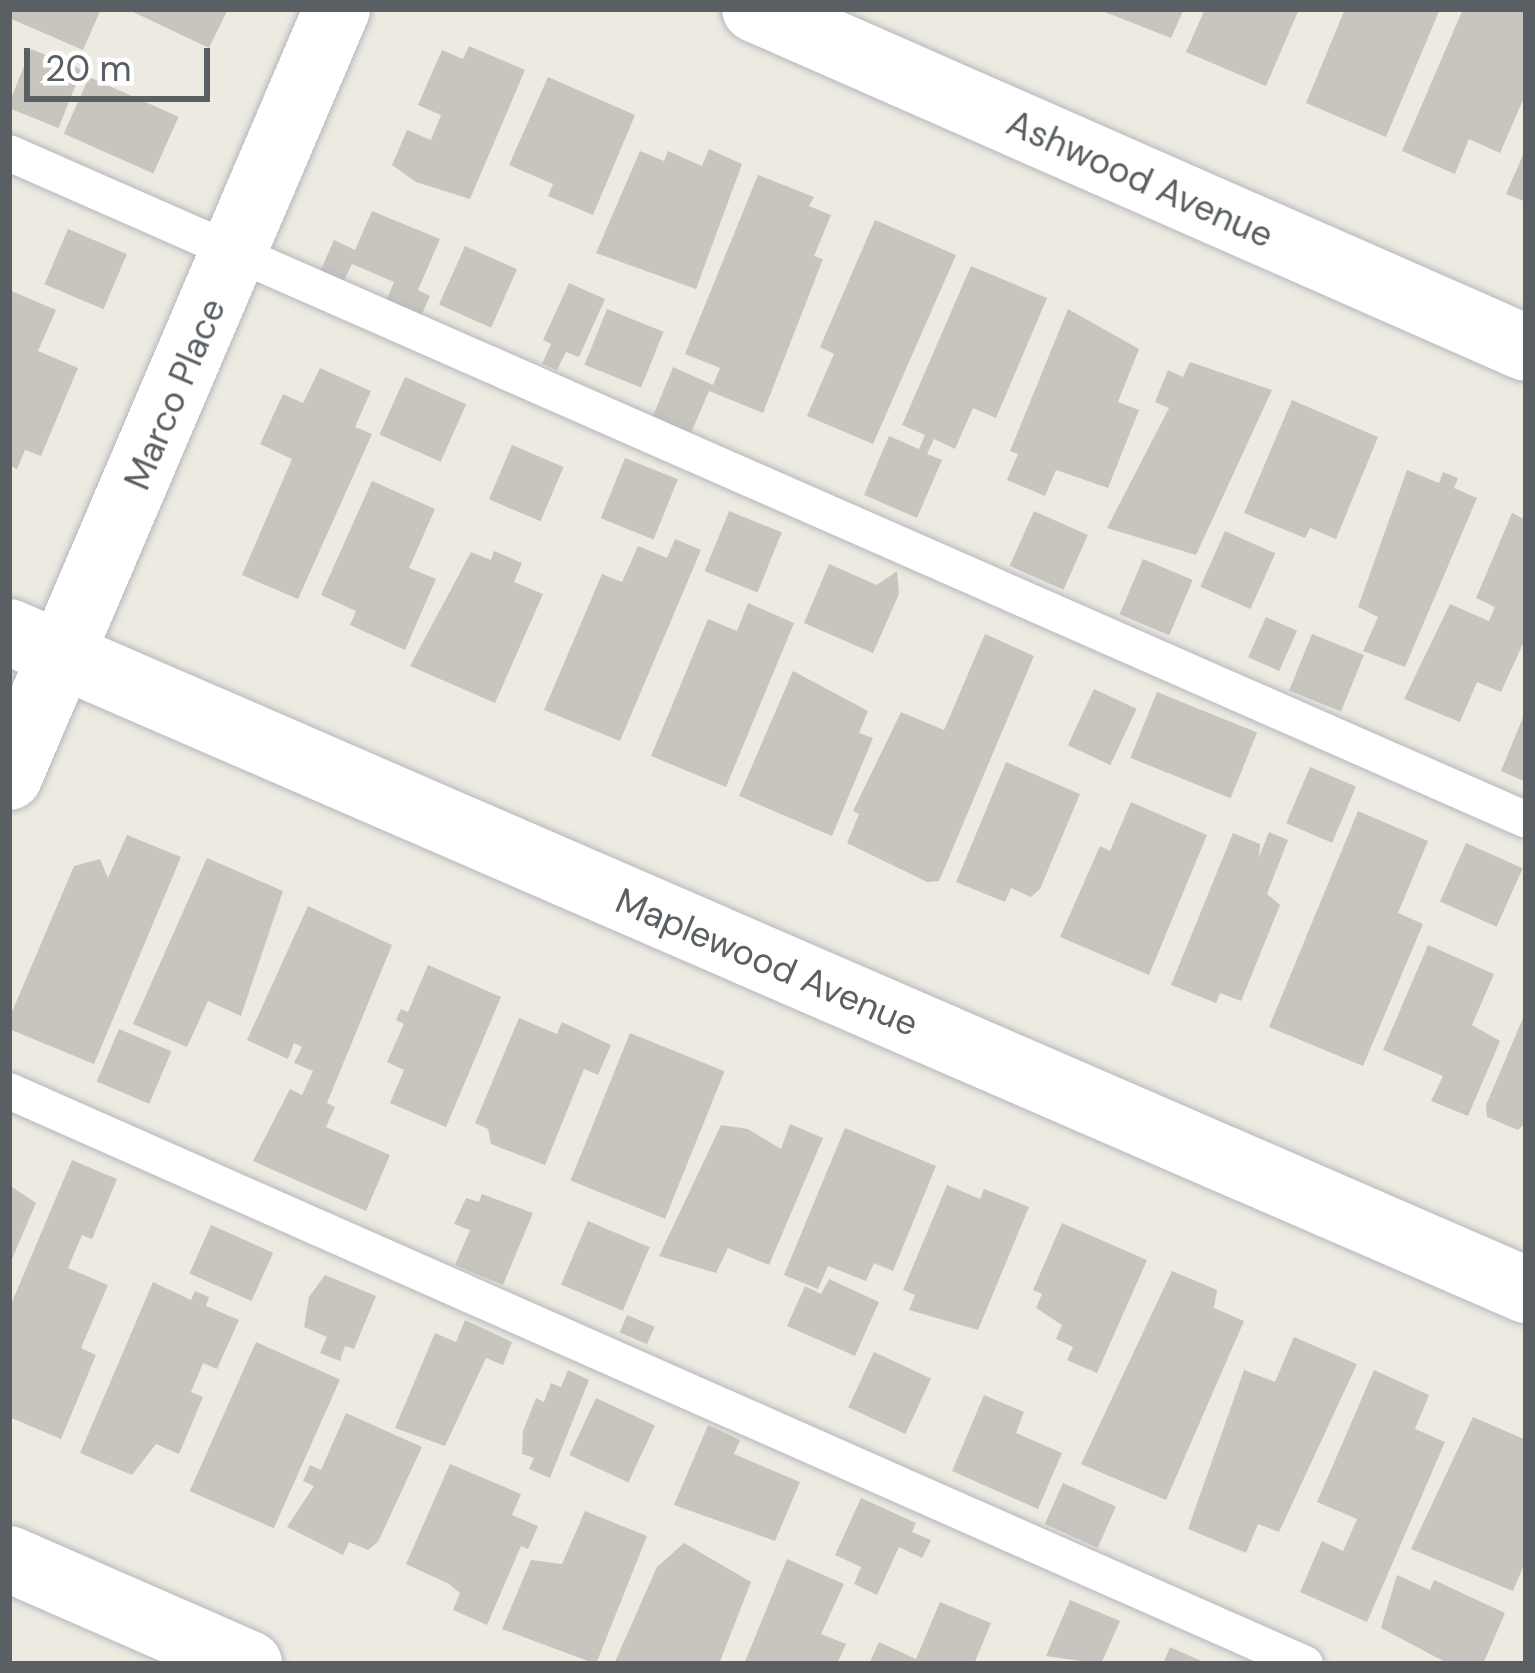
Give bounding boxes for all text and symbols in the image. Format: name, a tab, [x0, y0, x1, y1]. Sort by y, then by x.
scale bar	[30, 24, 216, 98]
text: 20 m	[45, 45, 132, 92]
street label: Ashwood Avenue	[1000, 101, 1280, 257]
street label: Marco Place	[115, 292, 235, 496]
street label: Maplewood Avenue	[609, 879, 925, 1045]

